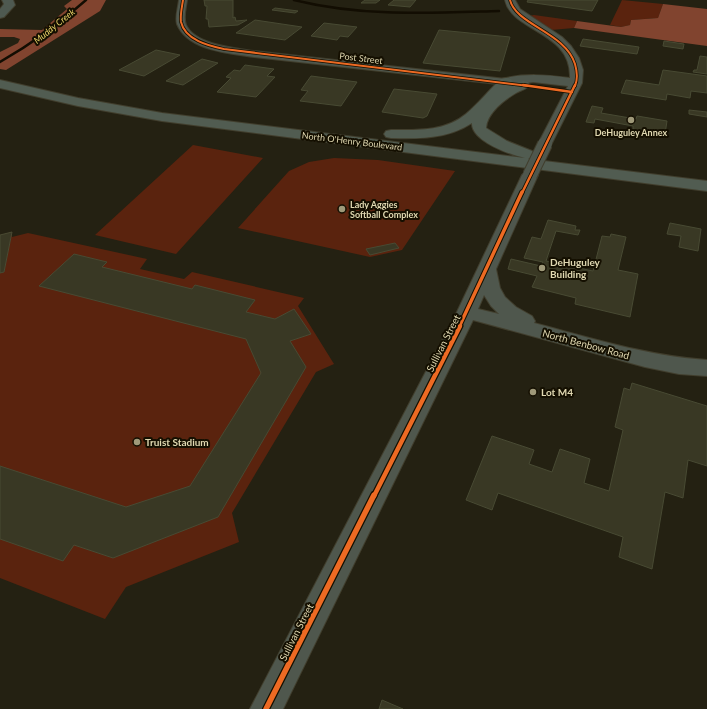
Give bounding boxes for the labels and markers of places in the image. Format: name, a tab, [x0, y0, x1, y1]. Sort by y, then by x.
marker: DeHuguley Annex	[626, 115, 636, 125]
place label: DeHuguley Annex	[595, 127, 667, 138]
place label: Lady Aggies Softball Complex	[350, 199, 418, 220]
marker: Lady Aggies Softball Complex	[337, 204, 347, 214]
place label: DeHuguley Building	[550, 256, 601, 280]
marker: DeHuguley Building	[537, 263, 547, 273]
place label: Lot M4	[541, 386, 573, 398]
marker: Lot M4	[528, 387, 538, 397]
place label: Truist Stadium	[145, 436, 209, 448]
marker: Truist Stadium	[132, 437, 142, 447]

